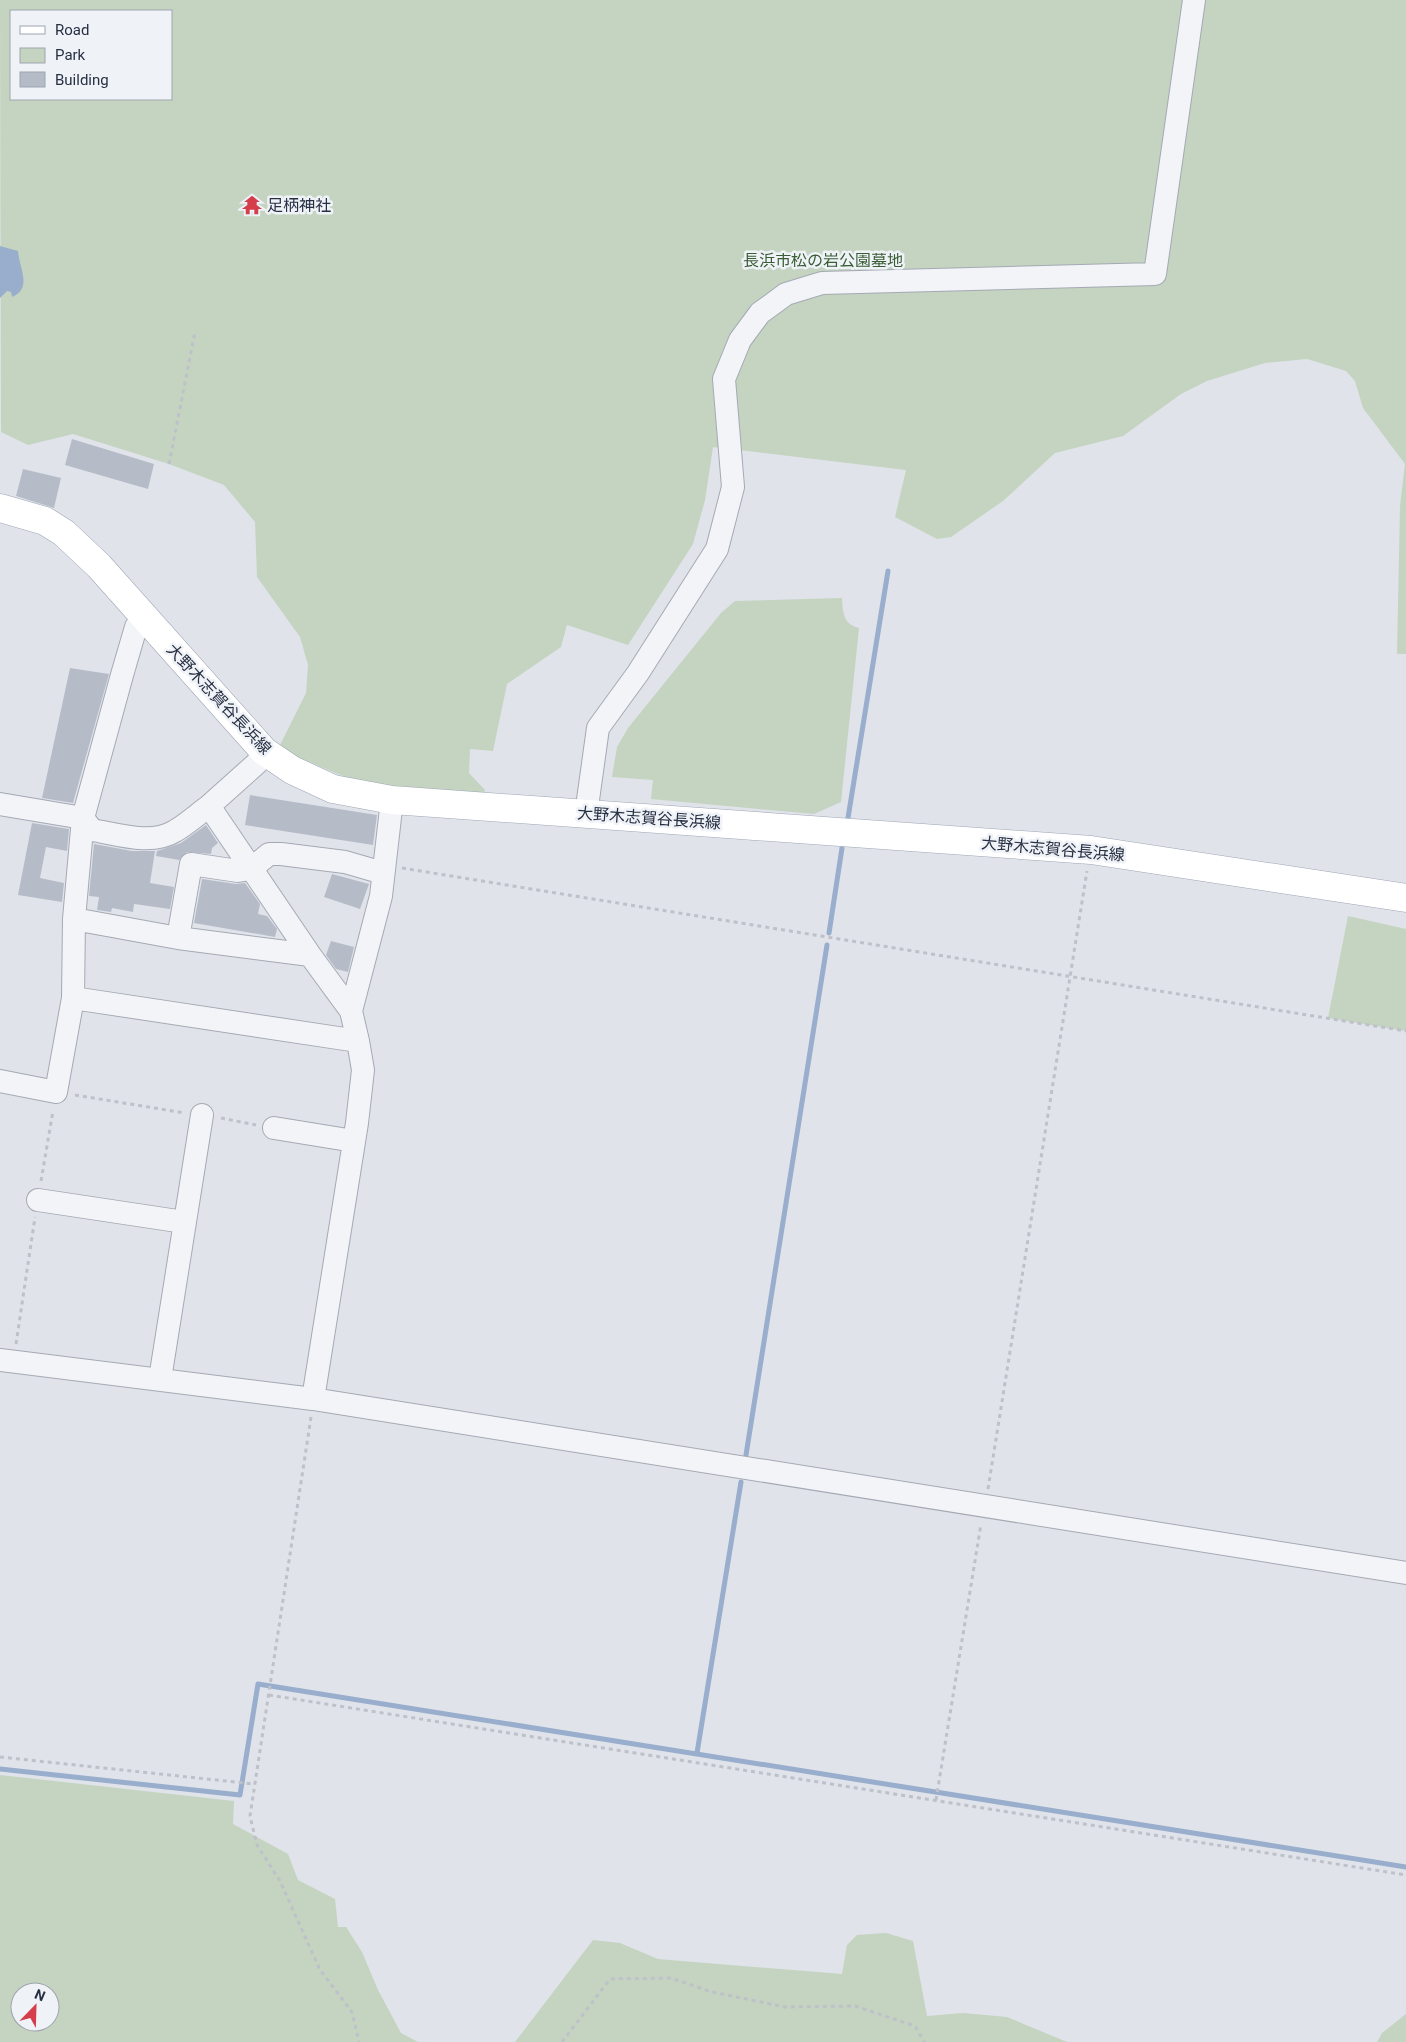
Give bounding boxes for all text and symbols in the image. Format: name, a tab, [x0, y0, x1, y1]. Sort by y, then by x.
legend	[10, 10, 172, 100]
text: Road	[55, 21, 89, 39]
text: Park	[55, 46, 86, 64]
text: Building	[55, 71, 109, 89]
temple icon: 足柄神社	[241, 194, 263, 216]
place label: 足柄神社	[267, 196, 331, 215]
park label: 長浜市松の岩公園墓地	[743, 251, 903, 270]
street label: 大野木志賀谷長浜線	[163, 640, 275, 758]
street label: 大野木志賀谷長浜線	[577, 804, 721, 832]
street label: 大野木志賀谷長浜線	[980, 833, 1126, 865]
north arrow	[10, 1982, 60, 2032]
text: N	[32, 1986, 48, 2004]

